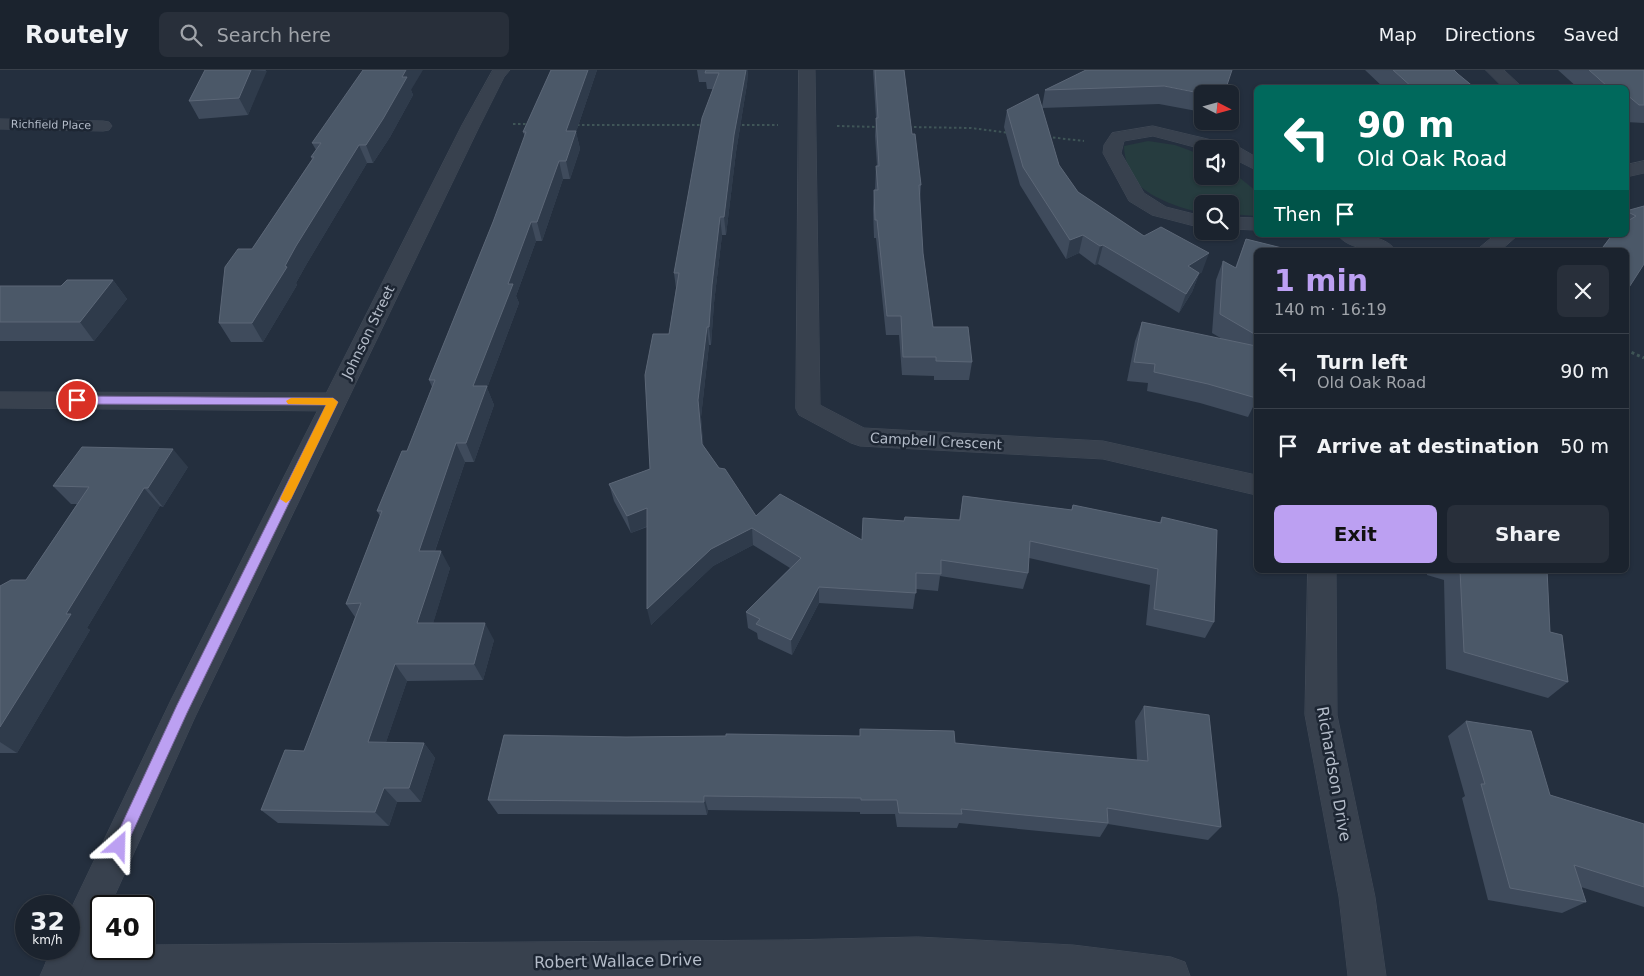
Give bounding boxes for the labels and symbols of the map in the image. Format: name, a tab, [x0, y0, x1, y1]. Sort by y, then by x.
north arrow	[1194, 85, 1239, 130]
street label: Richfield Place	[11, 118, 91, 132]
street label: Johnson Street	[338, 282, 398, 382]
pin	[56, 379, 98, 421]
street label: Campbell Crescent	[869, 430, 1003, 452]
street label: Richardson Drive	[1313, 705, 1355, 843]
position arrow	[92, 819, 144, 871]
speed limit sign: 40	[90, 895, 155, 960]
street label: Robert Wallace Drive	[534, 950, 702, 972]

